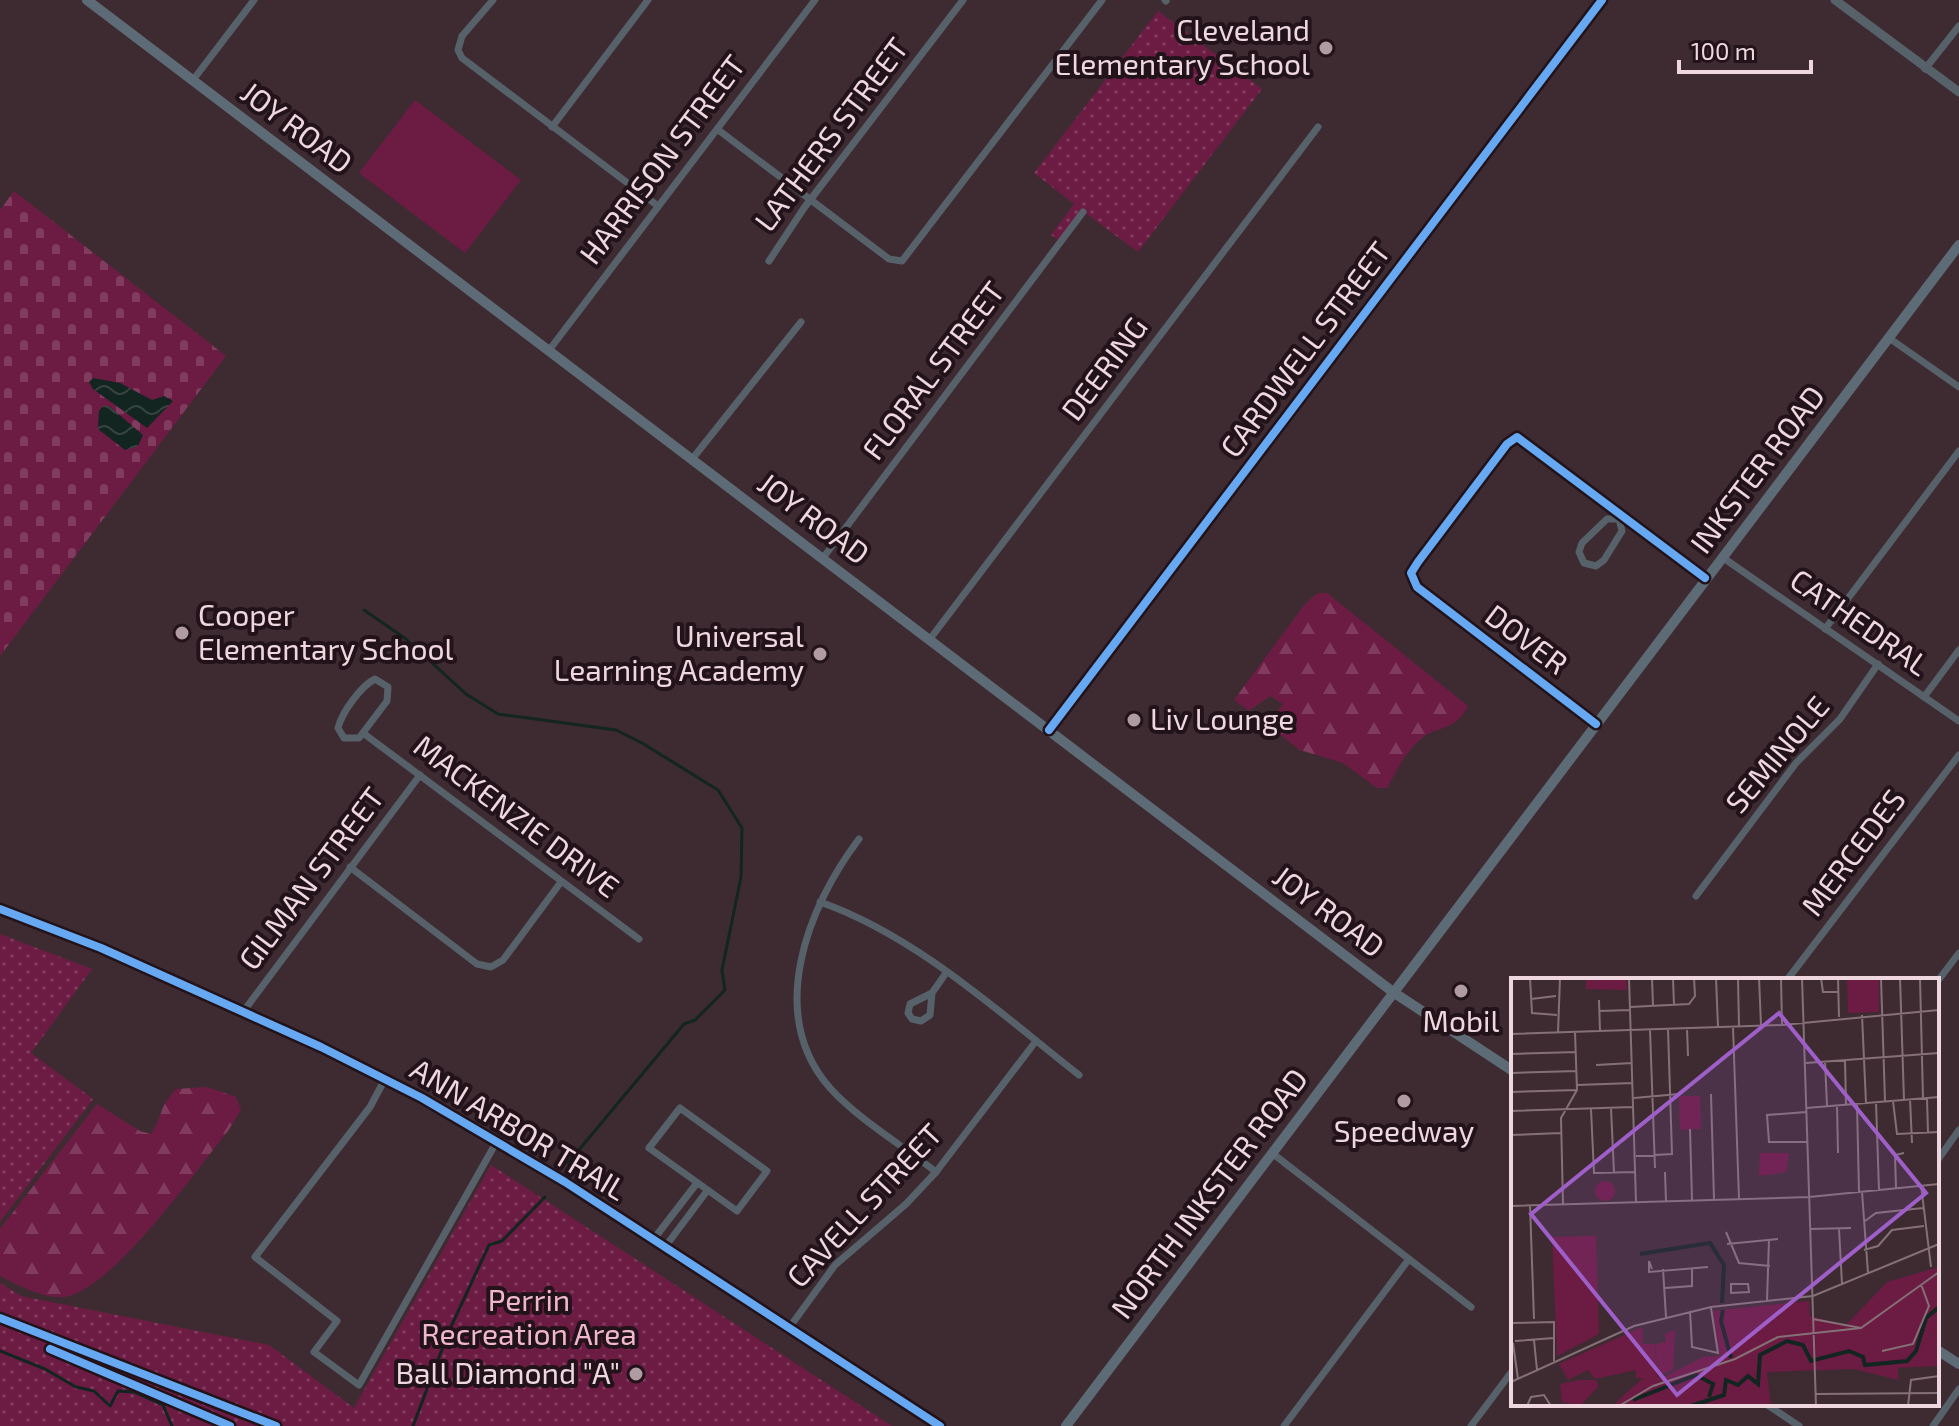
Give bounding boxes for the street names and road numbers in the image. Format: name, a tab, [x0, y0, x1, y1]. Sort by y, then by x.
street label: LATHERS STREET	[746, 30, 915, 237]
street label: HARRISON STREET	[571, 47, 752, 270]
street label: JOY ROAD	[235, 73, 360, 180]
street label: CARDWELL STREET	[1212, 234, 1397, 464]
street label: FLORAL STREET	[854, 274, 1011, 466]
street label: DEERING	[1053, 309, 1154, 427]
street label: INKSTER ROAD	[1682, 378, 1831, 560]
street label: JOY ROAD	[752, 464, 877, 571]
street label: CATHEDRAL	[1784, 560, 1936, 682]
street label: DOVER	[1479, 596, 1575, 681]
street label: SEMINOLE	[1717, 688, 1836, 819]
street label: MACKENZIE DRIVE	[408, 727, 627, 904]
street label: GILMAN STREET	[230, 780, 391, 976]
street label: MERCEDES	[1793, 781, 1912, 922]
street label: JOY ROAD	[1267, 857, 1392, 964]
street label: ANN ARBOR TRAIL	[405, 1050, 633, 1207]
street label: NORTH INKSTER ROAD	[1103, 1061, 1314, 1325]
street label: CAVELL STREET	[779, 1115, 948, 1294]

